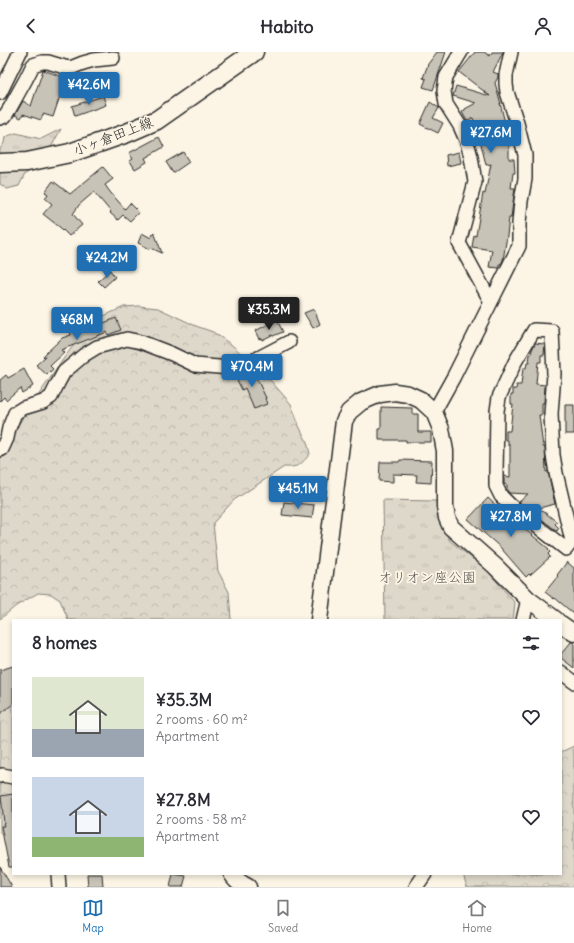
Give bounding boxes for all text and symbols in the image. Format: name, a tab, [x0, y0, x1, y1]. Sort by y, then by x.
icon: back	[20, 15, 42, 37]
text: Habito	[260, 15, 314, 38]
icon: person	[532, 15, 554, 37]
pin: ¥42.6M	[56, 72, 122, 106]
text: ¥42.6M	[68, 76, 111, 93]
street label: 小ヶ倉田上線	[71, 113, 155, 159]
pin: ¥27.6M	[458, 120, 524, 154]
text: ¥27.6M	[470, 124, 512, 141]
pin: ¥24.2M	[74, 245, 140, 279]
text: ¥24.2M	[86, 249, 128, 266]
pin: ¥35.3M	[236, 297, 302, 331]
text: ¥35.3M	[247, 301, 291, 318]
pin: ¥68M	[53, 307, 101, 341]
text: ¥68M	[60, 311, 94, 328]
pin: ¥70.4M	[219, 354, 285, 388]
text: ¥70.4M	[230, 358, 274, 375]
pin: ¥45.1M	[265, 476, 331, 510]
text: ¥45.1M	[278, 480, 318, 497]
pin: ¥27.8M	[478, 504, 544, 538]
text: ¥27.8M	[490, 508, 532, 525]
park label: オリオン座公園	[378, 568, 476, 586]
text: 8 homes	[32, 632, 97, 654]
icon: filters	[520, 632, 542, 654]
text: ¥35.3M	[156, 689, 212, 711]
icon: home	[64, 693, 112, 741]
icon: heart	[520, 706, 542, 728]
text: 2 rooms · 60 m²	[156, 711, 248, 728]
text: Apartment	[156, 728, 219, 745]
text: ¥27.8M	[156, 789, 211, 811]
icon: home	[64, 793, 112, 841]
icon: heart	[520, 806, 542, 828]
text: 2 rooms · 58 m²	[156, 811, 247, 828]
text: Apartment	[156, 828, 219, 845]
tab: Map	[82, 897, 104, 935]
tab: Saved	[268, 897, 298, 935]
tab: Home	[462, 897, 492, 935]

